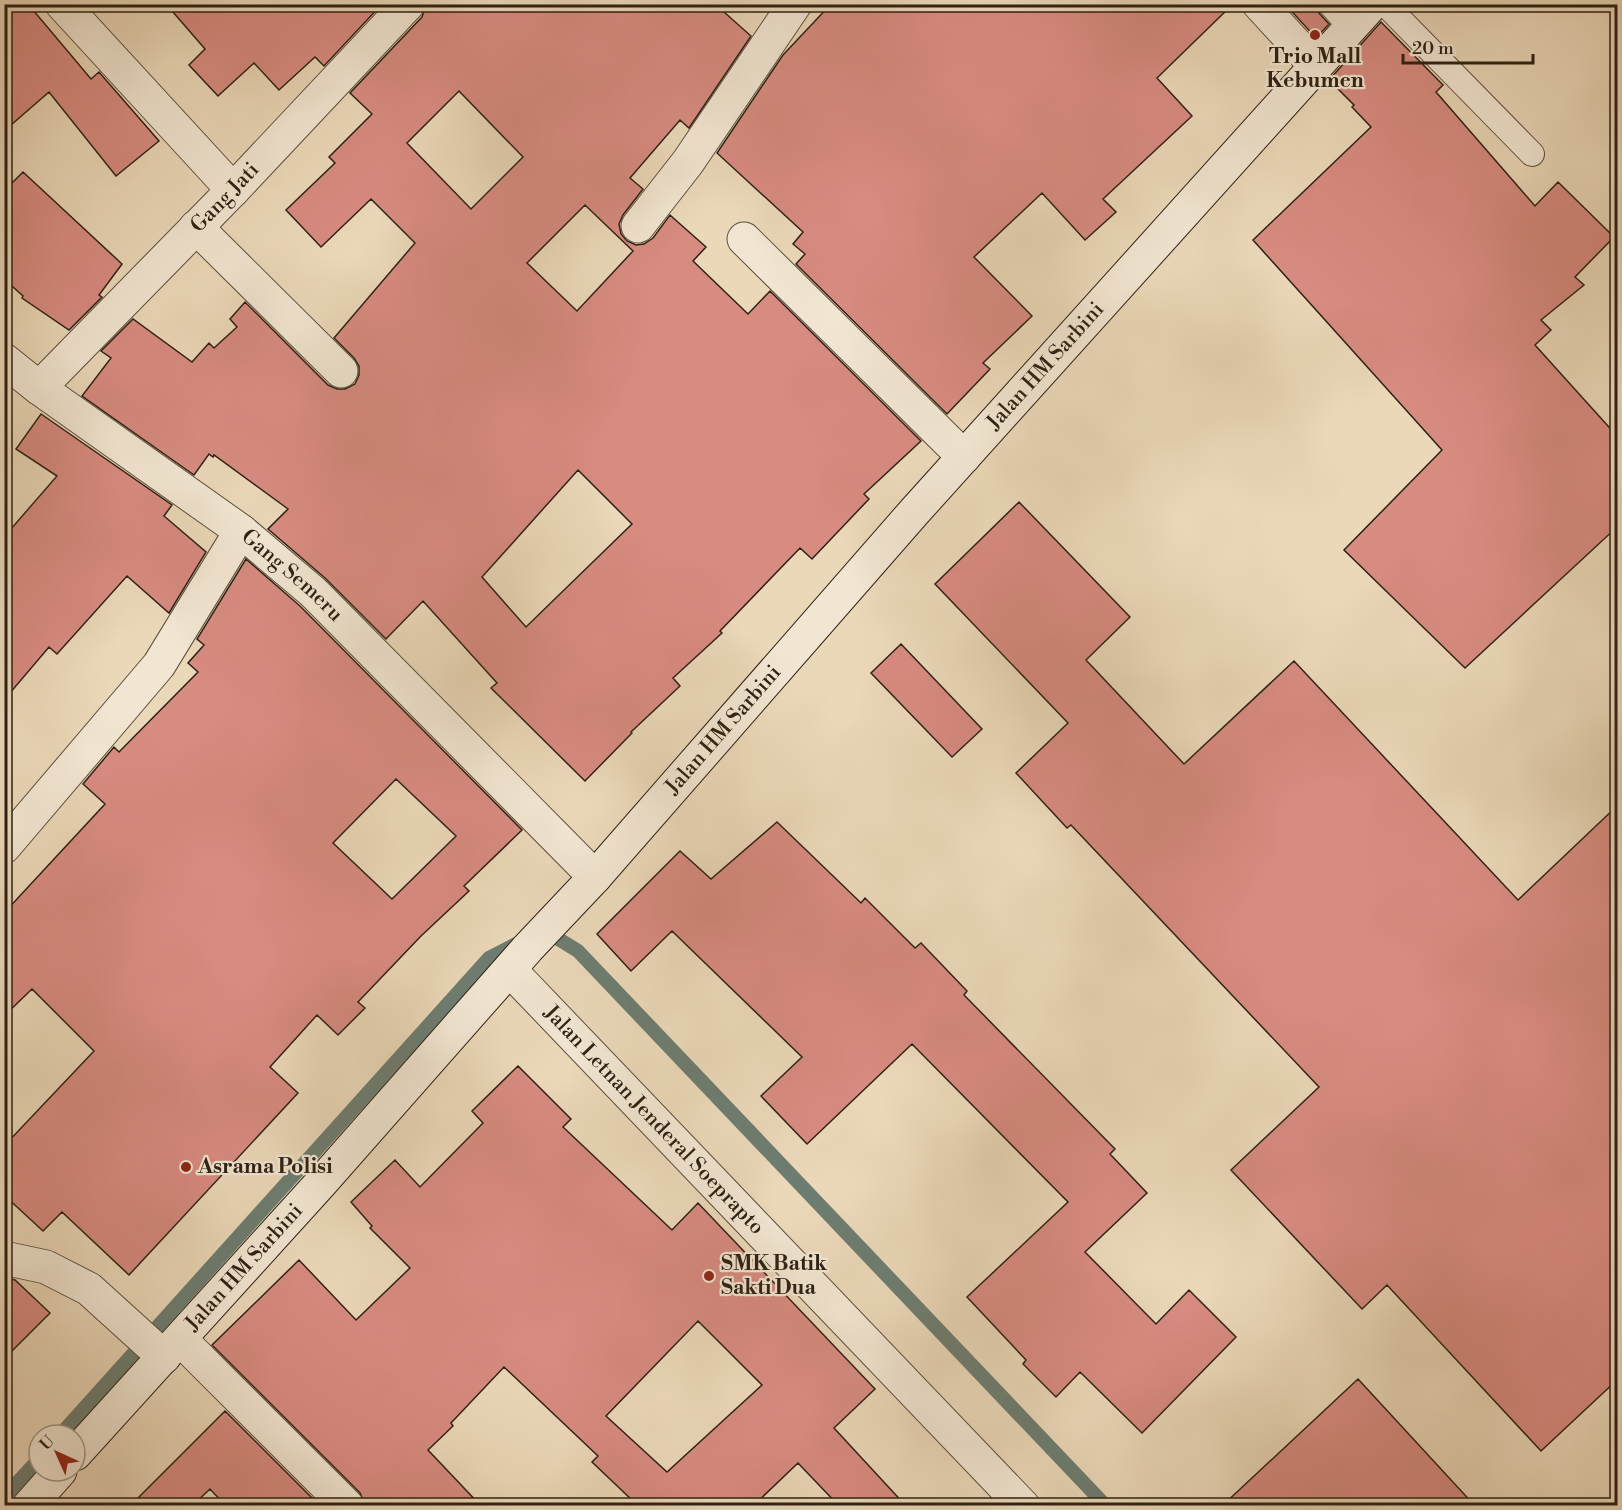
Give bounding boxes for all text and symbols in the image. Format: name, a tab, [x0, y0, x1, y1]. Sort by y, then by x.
scale bar	[1403, 27, 1534, 65]
marker: Trio Mall Kebumen	[1308, 28, 1322, 42]
text: 20 m	[1412, 37, 1454, 60]
place label: Trio Mall Kebumen	[1266, 44, 1364, 94]
street label: Gang Jati	[185, 157, 265, 238]
street label: Jalan HM Sarbini	[981, 297, 1110, 436]
street label: Gang Semeru	[236, 524, 348, 627]
street label: Jalan HM Sarbini	[659, 660, 787, 801]
street label: Jalan Letnan Jenderal Soeprapto	[537, 999, 770, 1240]
place label: Asrama Polisi	[197, 1154, 333, 1180]
marker: Asrama Polisi	[179, 1160, 193, 1174]
street label: Jalan HM Sarbini	[179, 1198, 309, 1337]
place label: SMK Batik Sakti Dua	[721, 1251, 828, 1301]
marker: SMK Batik Sakti Dua	[702, 1269, 716, 1283]
north arrow	[27, 1423, 87, 1483]
text: U	[36, 1431, 59, 1455]

